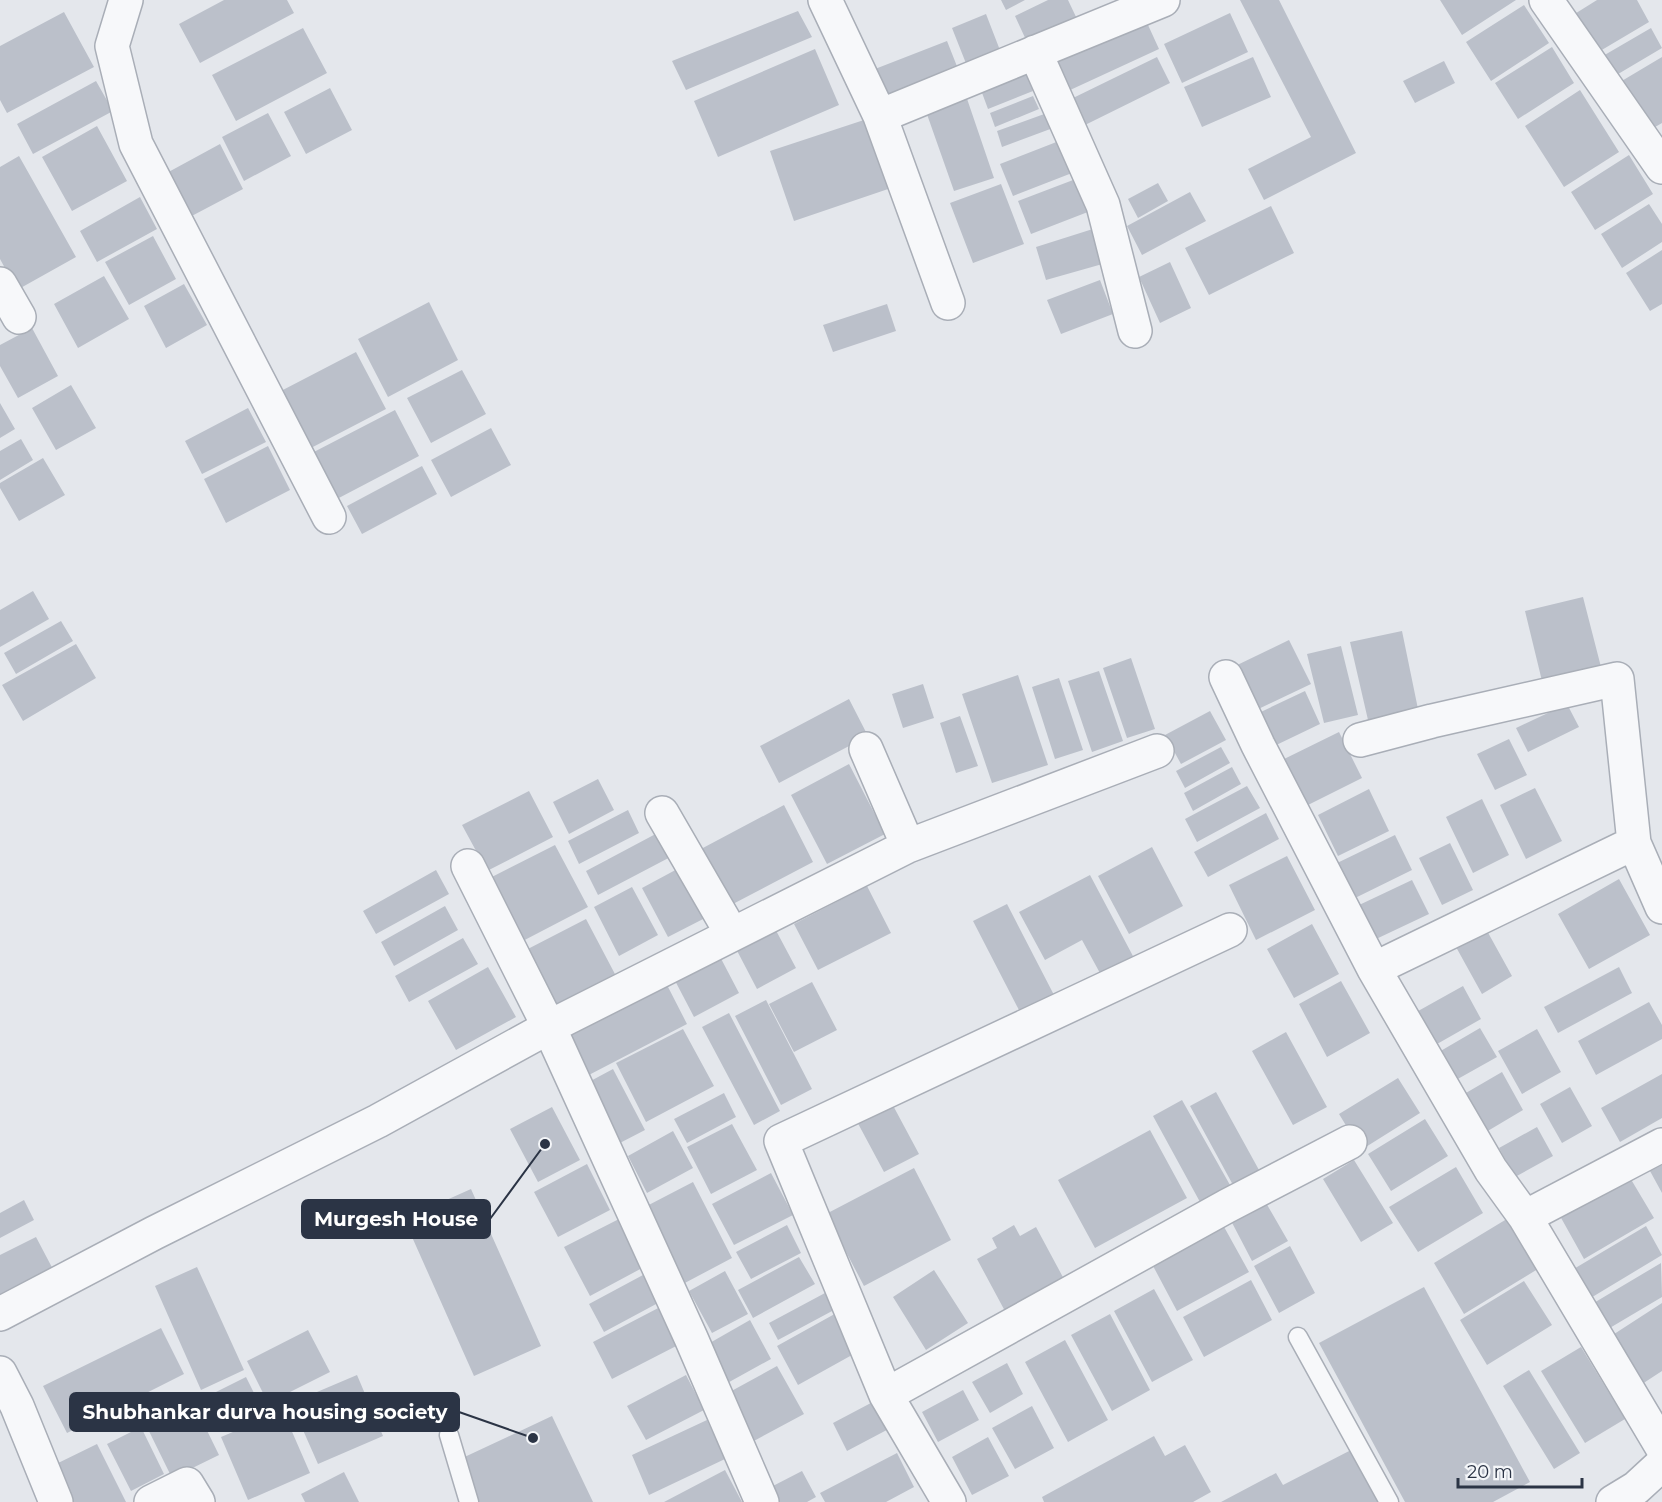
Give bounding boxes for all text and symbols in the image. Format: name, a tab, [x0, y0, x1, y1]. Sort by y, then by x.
callout: Murgesh House	[302, 1200, 490, 1238]
text: Murgesh House	[314, 1207, 478, 1231]
callout: Shubhankar durva housing society	[70, 1393, 459, 1431]
text: Shubhankar durva housing society	[83, 1400, 448, 1424]
scale bar	[1458, 1451, 1582, 1489]
text: 20 m	[1467, 1461, 1513, 1483]

